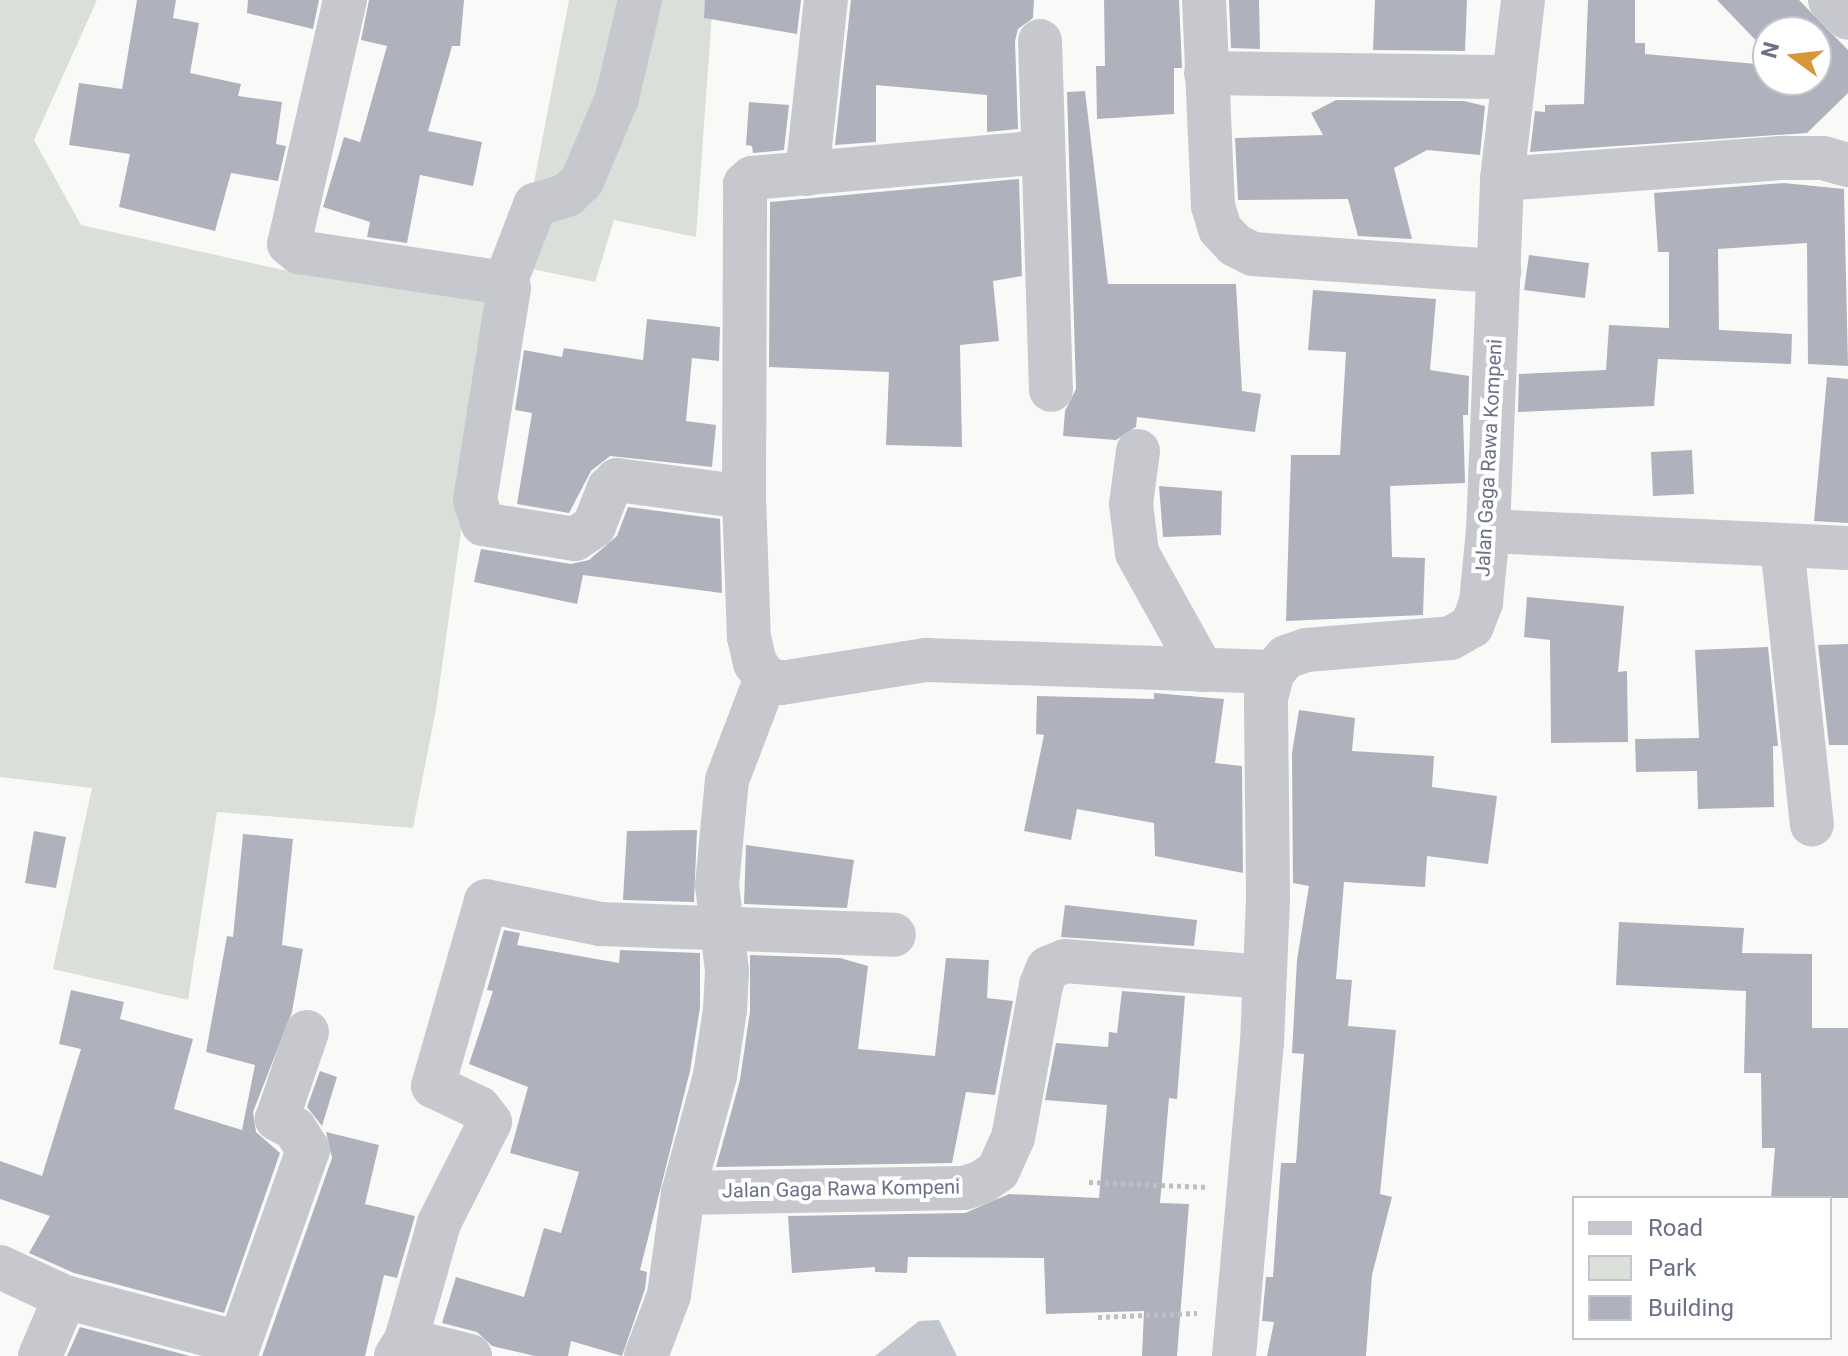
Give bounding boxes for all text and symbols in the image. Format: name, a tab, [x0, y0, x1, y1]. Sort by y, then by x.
north arrow	[1752, 16, 1832, 96]
text: N	[1756, 39, 1784, 61]
street label: Jalan Gaga Rawa Kompeni	[1471, 338, 1507, 578]
street label: Jalan Gaga Rawa Kompeni	[722, 1175, 960, 1203]
legend	[1572, 1196, 1832, 1340]
text: Road	[1648, 1214, 1703, 1242]
text: Park	[1648, 1254, 1696, 1282]
text: Building	[1648, 1294, 1734, 1322]

